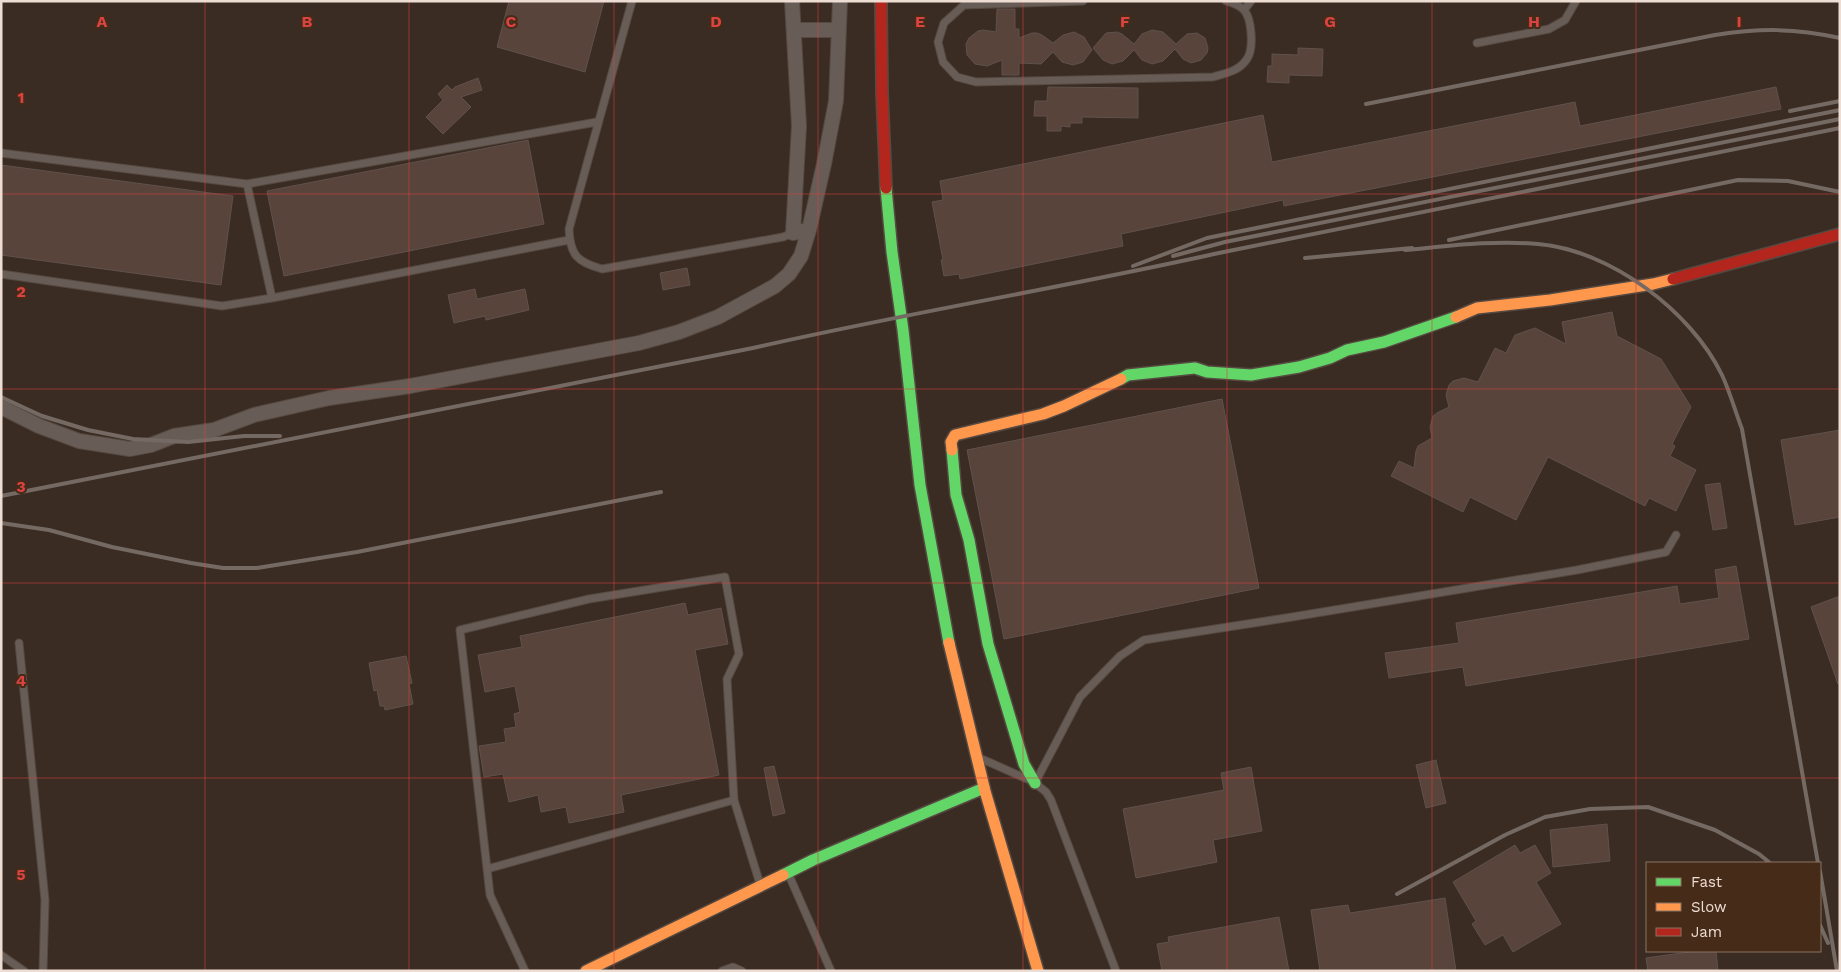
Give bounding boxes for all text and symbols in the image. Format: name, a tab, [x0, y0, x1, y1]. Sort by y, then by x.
text: A	[97, 12, 108, 31]
text: B	[302, 12, 313, 31]
text: C	[506, 12, 517, 31]
text: D	[710, 12, 722, 31]
text: E	[915, 12, 925, 31]
text: F	[1120, 12, 1130, 31]
text: G	[1324, 12, 1336, 31]
text: H	[1528, 12, 1540, 31]
text: I	[1736, 12, 1742, 31]
text: 1	[18, 88, 24, 107]
text: 2	[16, 282, 26, 301]
text: 3	[16, 477, 26, 496]
text: 4	[16, 671, 26, 690]
legend	[1646, 862, 1821, 952]
text: 5	[16, 865, 26, 884]
text: Fast	[1691, 873, 1723, 891]
text: Slow	[1691, 898, 1727, 916]
text: Jam	[1691, 923, 1722, 941]

